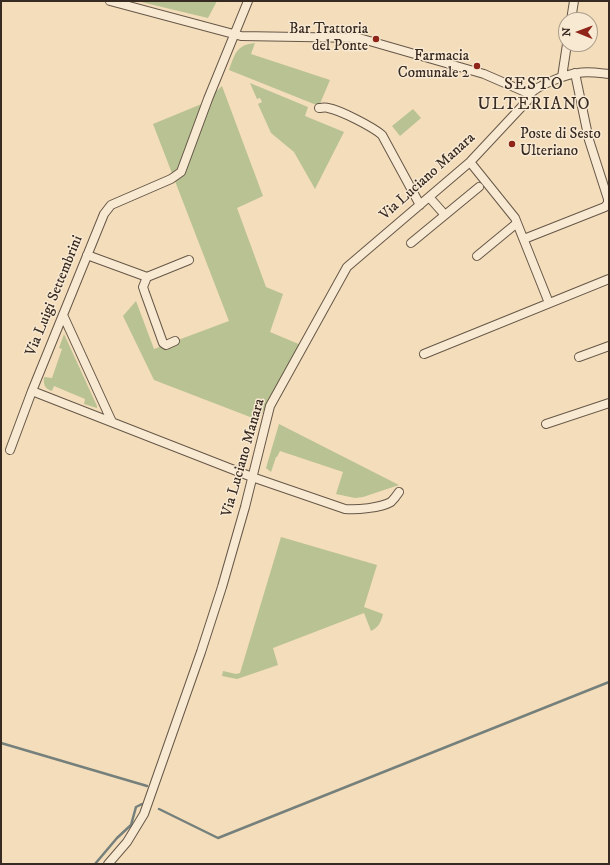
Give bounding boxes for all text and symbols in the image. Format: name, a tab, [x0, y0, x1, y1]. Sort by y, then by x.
north arrow	[558, 12, 598, 52]
place label: Bar Trattoria del Ponte	[289, 21, 368, 56]
text: N	[560, 27, 574, 36]
marker: Bar Trattoria del Ponte	[371, 34, 381, 44]
place label: Farmacia Comunale 2	[398, 48, 469, 83]
marker: Farmacia Comunale 2	[472, 61, 482, 71]
district label: SESTO ULTERIANO	[477, 75, 591, 115]
place label: Poste di Sesto Ulteriano	[520, 126, 601, 161]
street label: Via Luciano Manara	[377, 129, 479, 225]
marker: Poste di Sesto Ulteriano	[507, 139, 517, 149]
street label: Via Luigi Settembrini	[23, 233, 87, 359]
street label: Via Luciano Manara	[219, 397, 269, 519]

